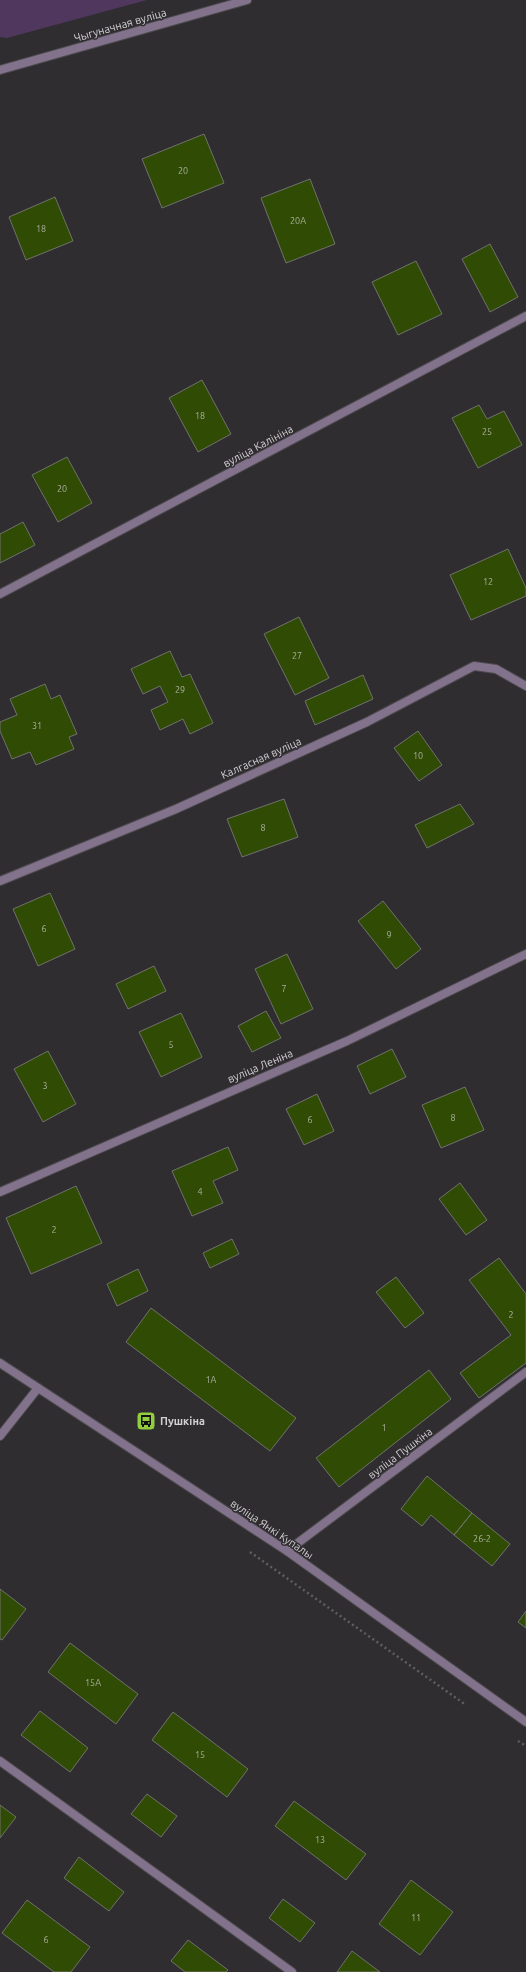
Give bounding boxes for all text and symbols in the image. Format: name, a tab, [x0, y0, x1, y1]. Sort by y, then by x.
street label: Чыгуначная вуліца	[72, 6, 168, 44]
house number: 20	[178, 166, 188, 176]
house number: 20А	[290, 216, 306, 226]
house number: 18	[36, 224, 46, 234]
house number: 18	[195, 411, 205, 421]
street label: вуліца Калініна	[221, 423, 295, 469]
house number: 25	[482, 427, 492, 437]
house number: 20	[57, 484, 67, 494]
house number: 12	[483, 577, 493, 587]
house number: 27	[292, 651, 302, 661]
house number: 29	[175, 685, 185, 695]
house number: 31	[32, 721, 42, 731]
street label: Калгасная вуліца	[219, 735, 303, 781]
house number: 10	[413, 751, 423, 761]
house number: 8	[260, 823, 266, 833]
house number: 6	[41, 924, 47, 934]
house number: 9	[386, 930, 392, 940]
house number: 7	[281, 984, 287, 994]
house number: 5	[168, 1040, 174, 1050]
street label: вуліца Леніна	[226, 1047, 294, 1085]
house number: 3	[42, 1081, 48, 1091]
house number: 8	[450, 1113, 456, 1123]
house number: 6	[307, 1115, 313, 1125]
house number: 4	[197, 1187, 203, 1197]
house number: 2	[51, 1225, 57, 1235]
house number: 2	[508, 1310, 514, 1320]
house number: 1А	[206, 1375, 217, 1385]
bus stop icon: Пушкіна	[135, 1410, 157, 1432]
place label: Пушкіна	[160, 1415, 205, 1427]
house number: 1	[381, 1423, 387, 1433]
street label: вуліца Пушкіна	[366, 1425, 434, 1481]
street label: вуліца Янкі Купалы	[228, 1497, 316, 1561]
house number: 26-2	[473, 1534, 491, 1544]
house number: 15А	[85, 1678, 101, 1688]
house number: 15	[195, 1750, 205, 1760]
house number: 13	[315, 1835, 325, 1845]
house number: 11	[411, 1913, 421, 1923]
house number: 6	[43, 1935, 49, 1945]

